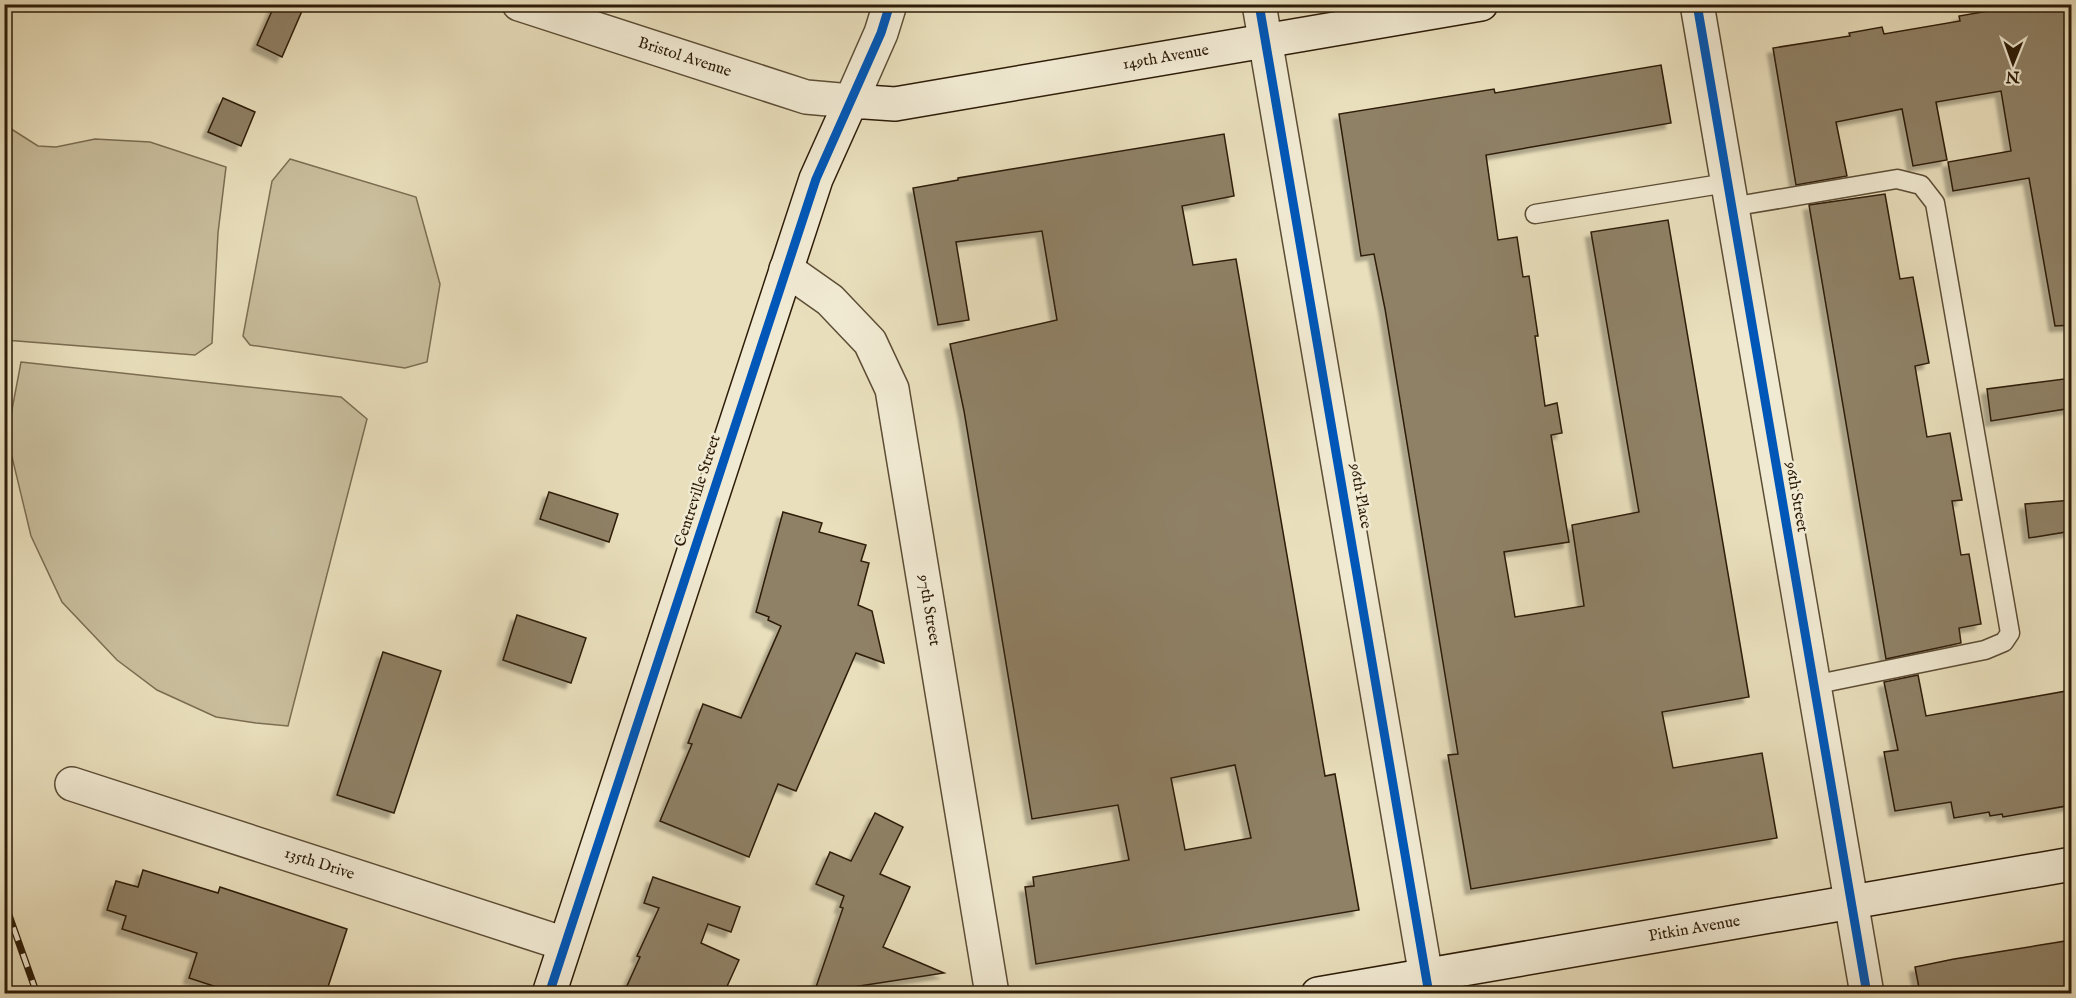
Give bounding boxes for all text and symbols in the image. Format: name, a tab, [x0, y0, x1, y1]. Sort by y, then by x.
street label: Bristol Avenue	[635, 33, 734, 82]
north arrow	[1983, 33, 2043, 93]
street label: 149th Avenue	[1121, 41, 1211, 75]
text: N	[2006, 66, 2021, 86]
street label: Centreville Street	[670, 432, 726, 550]
street label: 96th Street	[1780, 459, 1812, 534]
street label: 96th Place	[1344, 461, 1376, 530]
street label: 97th Street	[913, 572, 944, 648]
street label: 135th Drive	[282, 844, 357, 885]
street label: Pitkin Avenue	[1647, 911, 1742, 947]

